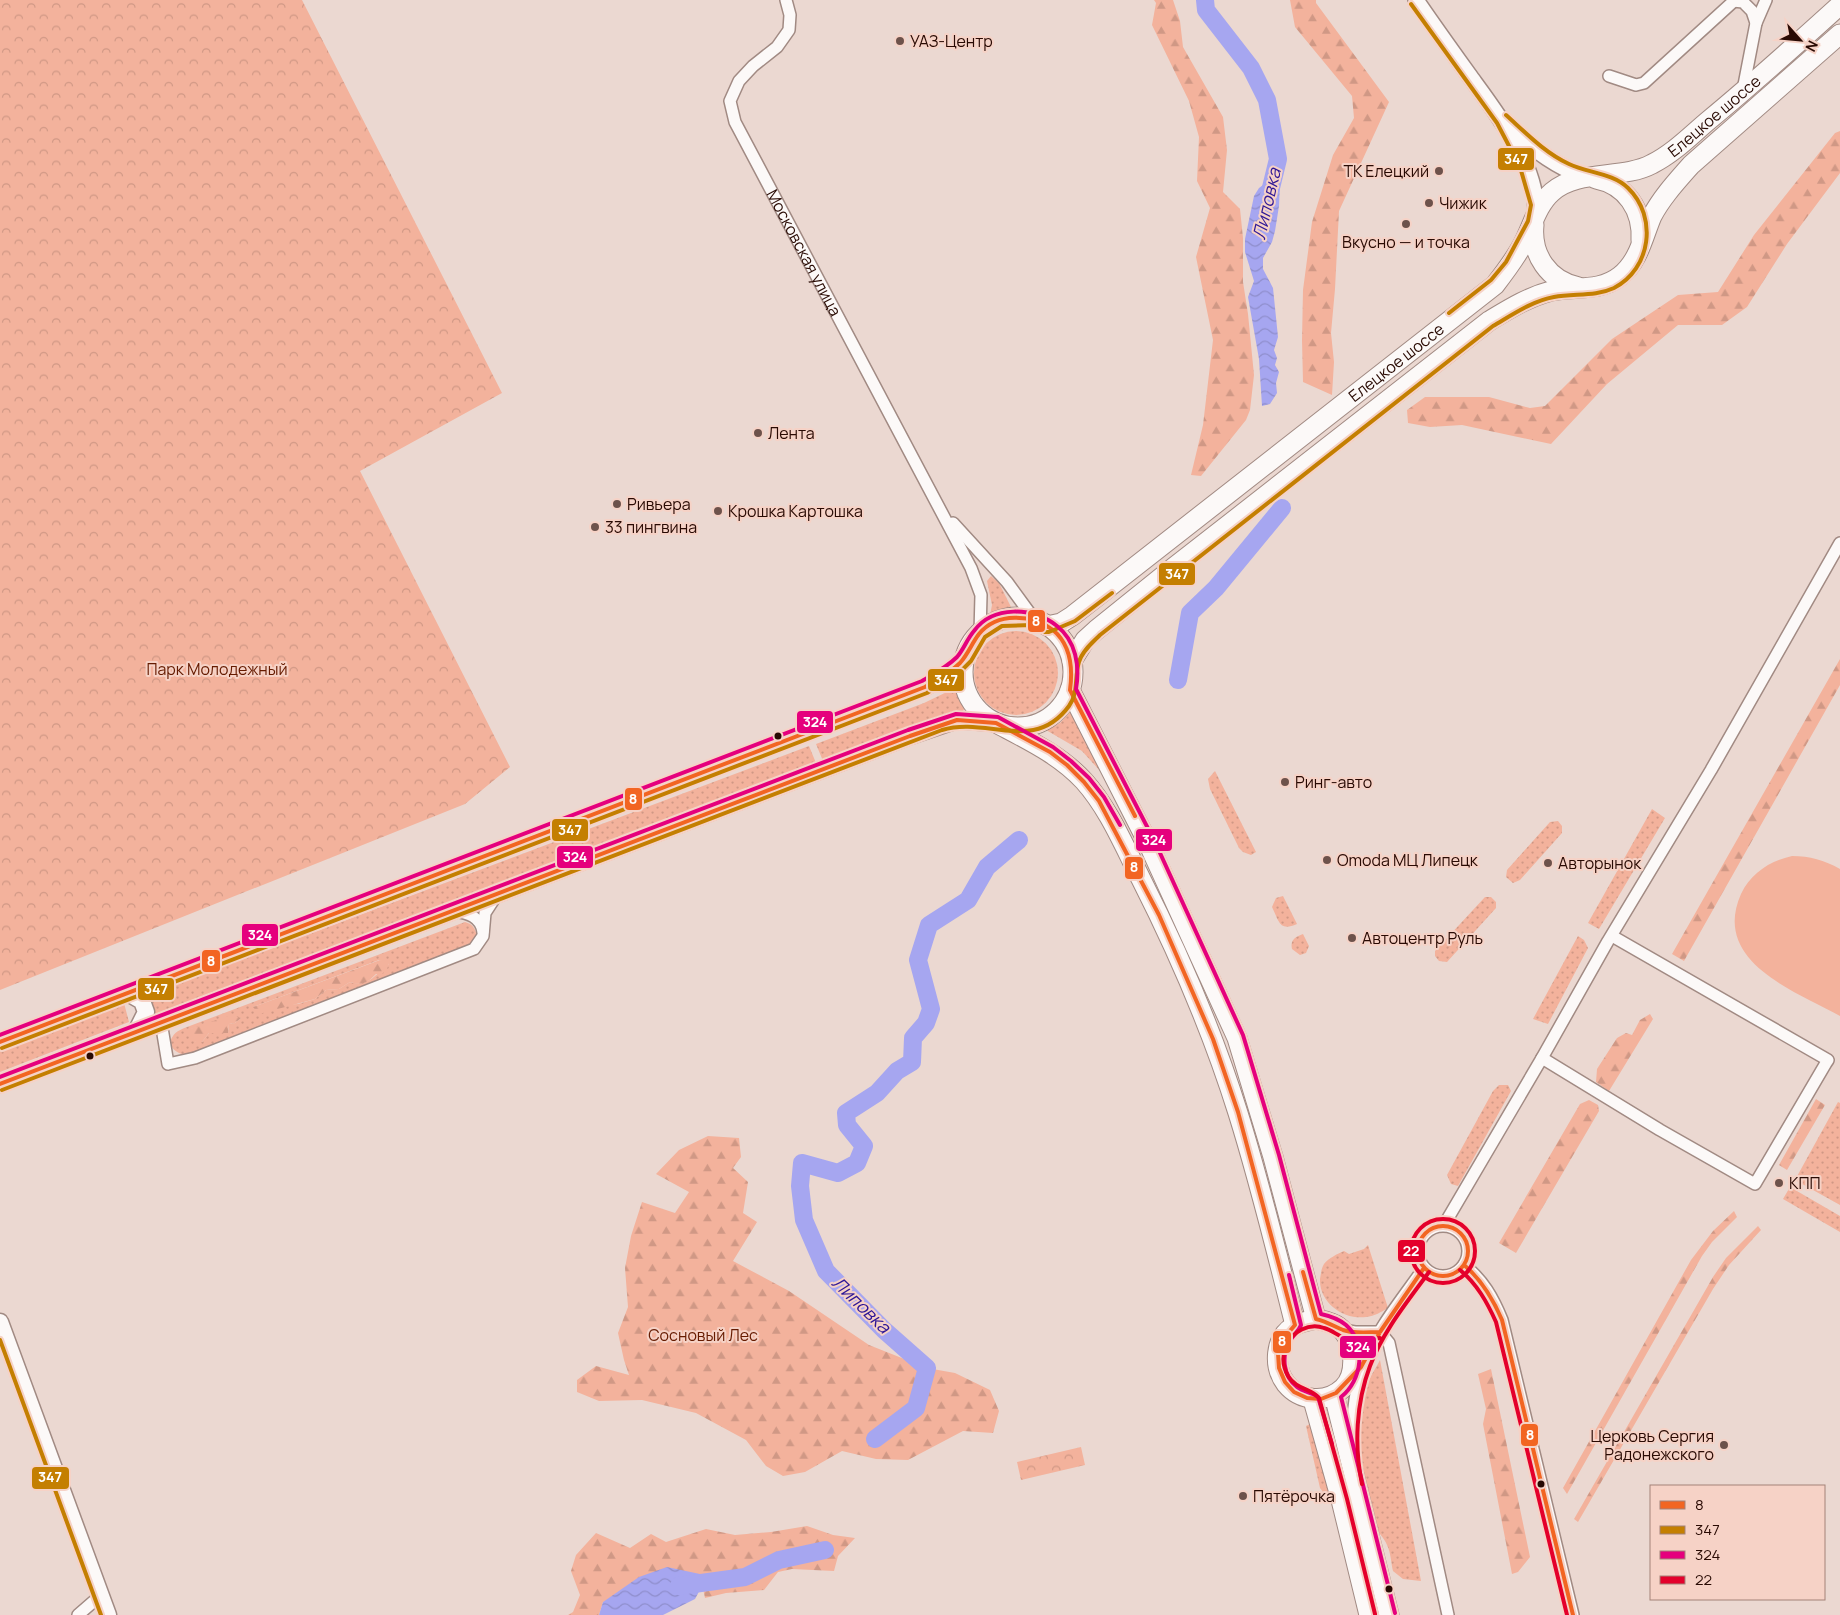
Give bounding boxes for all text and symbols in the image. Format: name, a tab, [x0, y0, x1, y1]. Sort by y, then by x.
north arrow	[1775, 15, 1825, 65]
place label: УАЗ-Центр	[910, 30, 993, 52]
marker: УАЗ-Центр	[894, 35, 906, 47]
text: N	[1801, 37, 1823, 55]
street label: Елецкое шоссе	[1663, 70, 1765, 162]
line badge: 347	[1497, 147, 1535, 171]
text: 347	[1504, 149, 1528, 168]
place label: ТК Елецкий	[1343, 160, 1429, 182]
water label: Липовка	[1246, 165, 1286, 242]
marker: ТК Елецкий	[1433, 165, 1445, 177]
street label: Московская улица	[762, 186, 847, 320]
place label: Чижик	[1439, 192, 1488, 214]
marker: Чижик	[1423, 197, 1435, 209]
marker: Вкусно — и точка	[1400, 218, 1412, 230]
place label: Вкусно — и точка	[1342, 231, 1470, 253]
street label: Елецкое шоссе	[1344, 318, 1449, 407]
place label: Лента	[768, 422, 815, 444]
marker: Лента	[752, 427, 764, 439]
place label: Ривьера	[627, 493, 691, 515]
marker: Ривьера	[611, 498, 623, 510]
place label: Крошка Картошка	[728, 500, 863, 522]
marker: Крошка Картошка	[712, 505, 724, 517]
place label: 33 пингвина	[605, 516, 697, 538]
marker: 33 пингвина	[589, 521, 601, 533]
line badge: 347	[1158, 562, 1196, 586]
text: 347	[1165, 564, 1189, 583]
line badge: 8	[1027, 609, 1046, 633]
text: 8	[1032, 611, 1040, 630]
park label: Парк Молодежный	[146, 658, 288, 680]
line badge: 347	[927, 668, 965, 692]
text: 347	[934, 670, 958, 689]
line badge: 324	[796, 710, 834, 734]
text: 324	[803, 712, 827, 731]
unlabelled marker	[773, 731, 783, 741]
place label: Ринг-авто	[1295, 771, 1372, 793]
marker: Ринг-авто	[1279, 776, 1291, 788]
line badge: 8	[624, 787, 643, 811]
text: 8	[629, 789, 637, 808]
line badge: 347	[551, 818, 589, 842]
text: 347	[558, 820, 582, 839]
line badge: 324	[1135, 828, 1173, 852]
text: 324	[1142, 830, 1166, 849]
line badge: 324	[556, 845, 594, 869]
text: 324	[563, 847, 587, 866]
place label: Omoda МЦ Липецк	[1337, 849, 1479, 871]
place label: Авторынок	[1558, 852, 1642, 874]
marker: Omoda МЦ Липецк	[1321, 854, 1333, 866]
line badge: 8	[1124, 856, 1144, 880]
text: 8	[1130, 857, 1138, 876]
marker: Авторынок	[1542, 857, 1554, 869]
line badge: 324	[241, 923, 279, 947]
text: 324	[248, 925, 272, 944]
place label: Автоцентр Руль	[1362, 927, 1483, 949]
marker: Автоцентр Руль	[1346, 932, 1358, 944]
line badge: 8	[201, 949, 221, 973]
text: 8	[207, 951, 215, 970]
line badge: 347	[137, 977, 175, 1001]
text: 347	[144, 979, 168, 998]
unlabelled marker	[85, 1051, 95, 1061]
place label: КПП	[1789, 1172, 1821, 1194]
marker: КПП	[1773, 1177, 1785, 1189]
line badge: 22	[1397, 1239, 1426, 1263]
text: 22	[1403, 1241, 1419, 1260]
water label: Липовка	[827, 1271, 897, 1339]
park label: Сосновый Лес	[648, 1324, 758, 1346]
line badge: 8	[1272, 1330, 1292, 1354]
text: 8	[1278, 1331, 1286, 1350]
line badge: 324	[1339, 1335, 1377, 1359]
text: 324	[1346, 1337, 1370, 1356]
line badge: 8	[1520, 1423, 1539, 1447]
text: 8	[1526, 1425, 1534, 1444]
place label: Церковь Сергия Радонежского	[1590, 1425, 1714, 1465]
marker: Церковь Сергия Радонежского	[1718, 1439, 1730, 1451]
line badge: 347	[31, 1466, 70, 1490]
text: 347	[38, 1467, 62, 1486]
unlabelled marker	[1536, 1479, 1546, 1489]
place label: Пятёрочка	[1253, 1485, 1335, 1507]
legend	[1650, 1485, 1825, 1600]
marker: Пятёрочка	[1237, 1490, 1249, 1502]
text: 8	[1695, 1494, 1704, 1515]
text: 347	[1695, 1519, 1720, 1540]
text: 324	[1695, 1544, 1721, 1565]
text: 22	[1695, 1569, 1712, 1590]
unlabelled marker	[1384, 1584, 1394, 1594]

